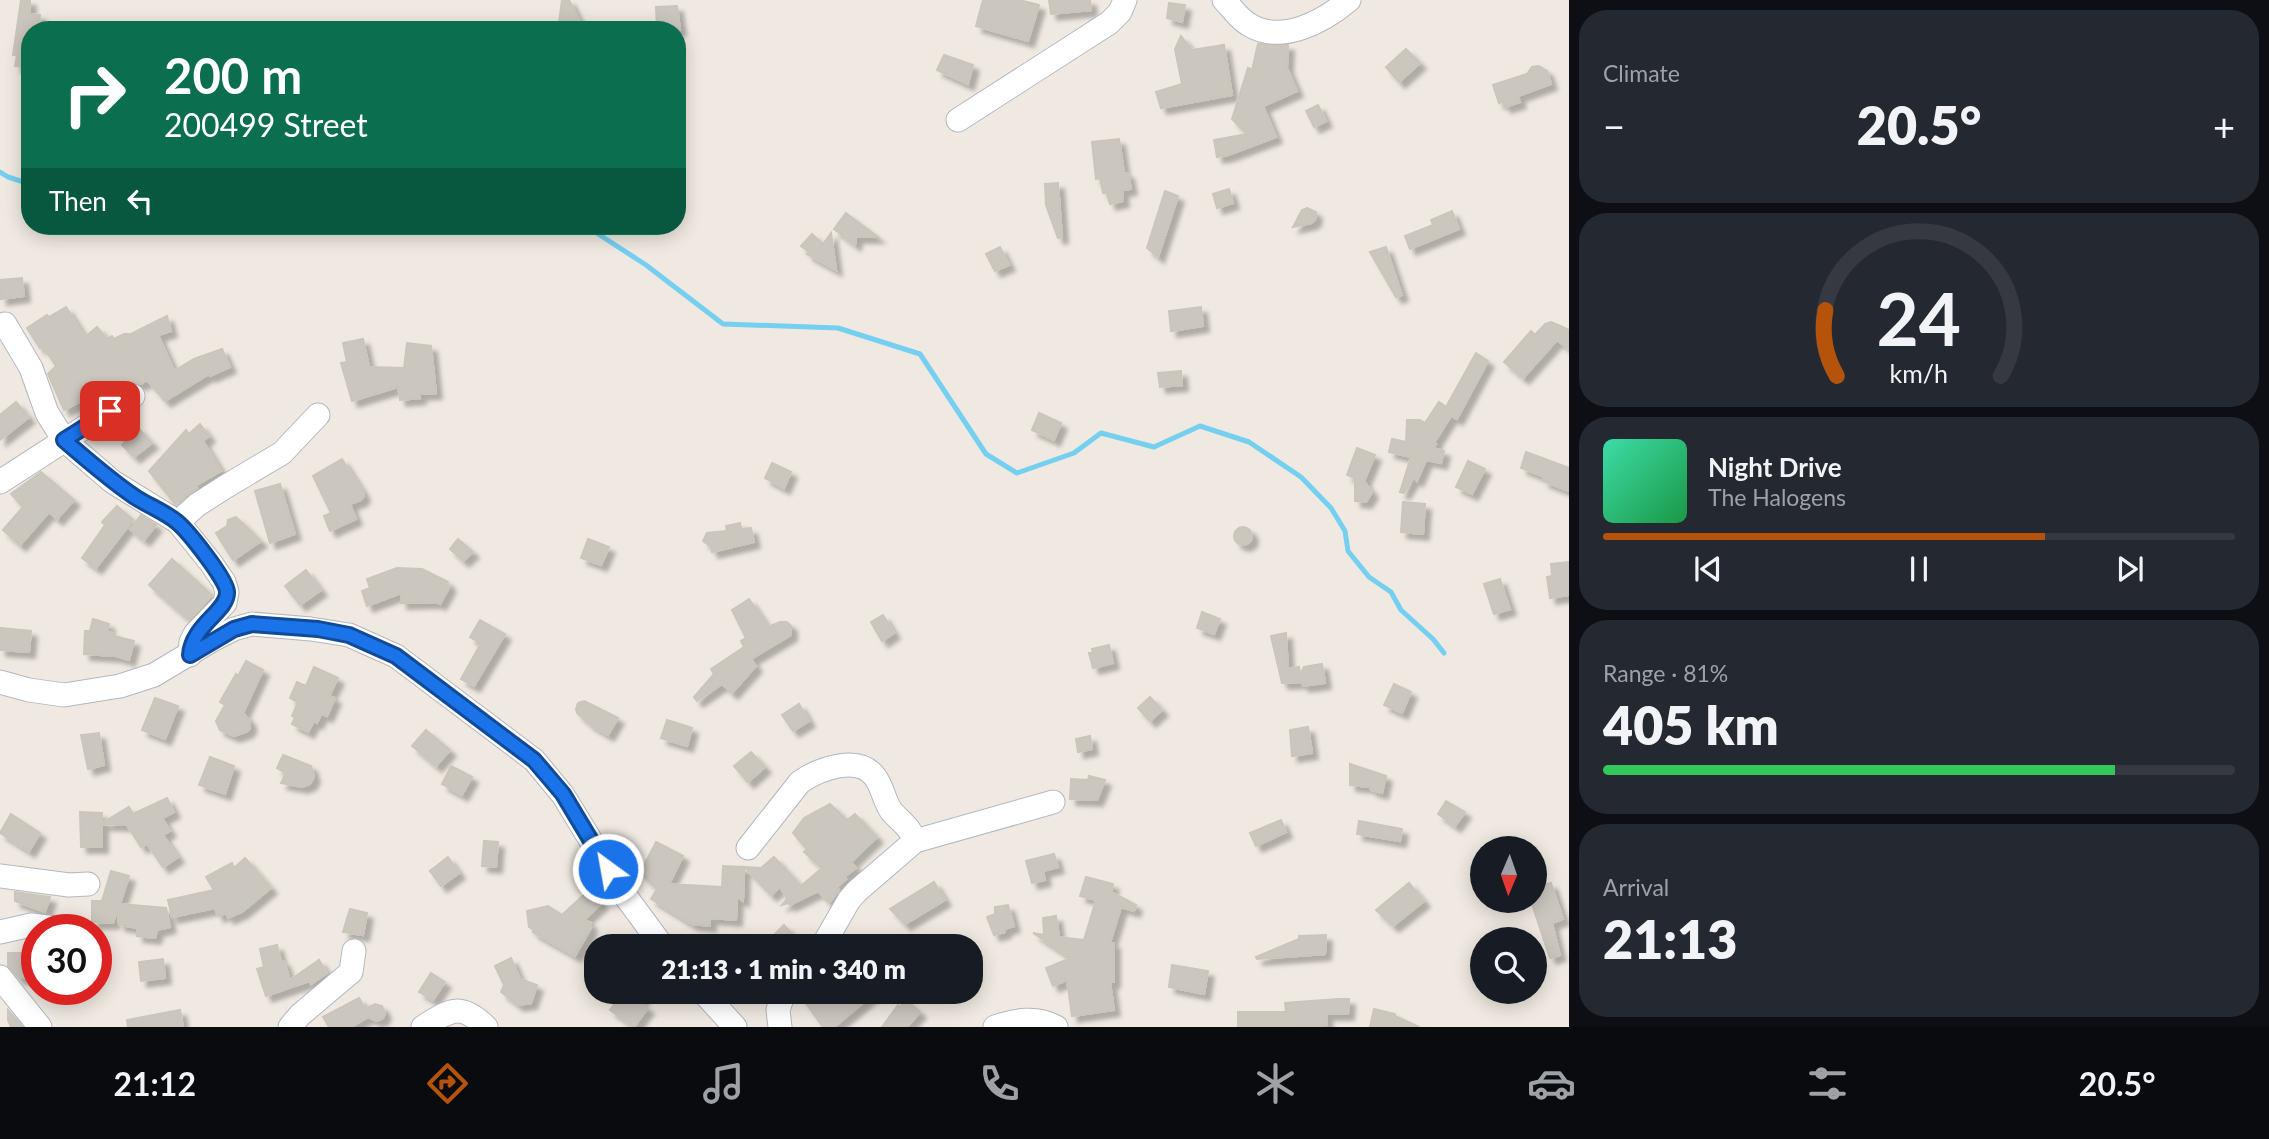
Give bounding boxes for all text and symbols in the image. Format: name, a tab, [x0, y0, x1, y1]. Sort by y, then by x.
text: 200 m	[164, 46, 302, 104]
icon: right	[49, 49, 140, 140]
text: Climate	[1603, 59, 1680, 87]
text: 20.5°	[1857, 94, 1981, 156]
text: −	[1603, 103, 1625, 149]
text: +	[2213, 103, 2235, 149]
text: 200499 Street	[164, 105, 368, 144]
icon: left	[121, 182, 159, 220]
text: Then	[49, 185, 107, 217]
text: 24	[1877, 275, 1961, 363]
text: km/h	[1890, 358, 1948, 388]
pin	[80, 381, 140, 441]
icon: arrive	[91, 392, 129, 430]
text: Night Drive	[1708, 451, 1842, 483]
text: The Halogens	[1708, 483, 1846, 511]
icon: previous	[1689, 550, 1727, 588]
icon: pause	[1900, 550, 1938, 588]
icon: next	[2111, 550, 2149, 588]
text: Range · 81%	[1603, 659, 1728, 687]
text: 405 km	[1603, 694, 1779, 756]
position arrow	[571, 832, 645, 906]
north arrow	[1470, 836, 1547, 914]
map controls	[1470, 836, 1547, 1004]
text: Arrival	[1603, 873, 1669, 901]
text: 21:13	[1603, 908, 1737, 970]
speed limit sign: 30	[21, 914, 112, 1005]
button: search	[1470, 927, 1547, 1004]
text: 21:13 · 1 min · 340 m	[661, 953, 906, 985]
icon: directions	[423, 1059, 472, 1108]
icon: music	[699, 1059, 748, 1108]
icon: phone	[975, 1059, 1024, 1108]
icon: climate	[1251, 1059, 1300, 1108]
icon: car	[1527, 1059, 1576, 1108]
icon: filters	[1803, 1059, 1852, 1108]
text: 21:12	[113, 1064, 196, 1103]
text: 20.5°	[2079, 1064, 2155, 1103]

